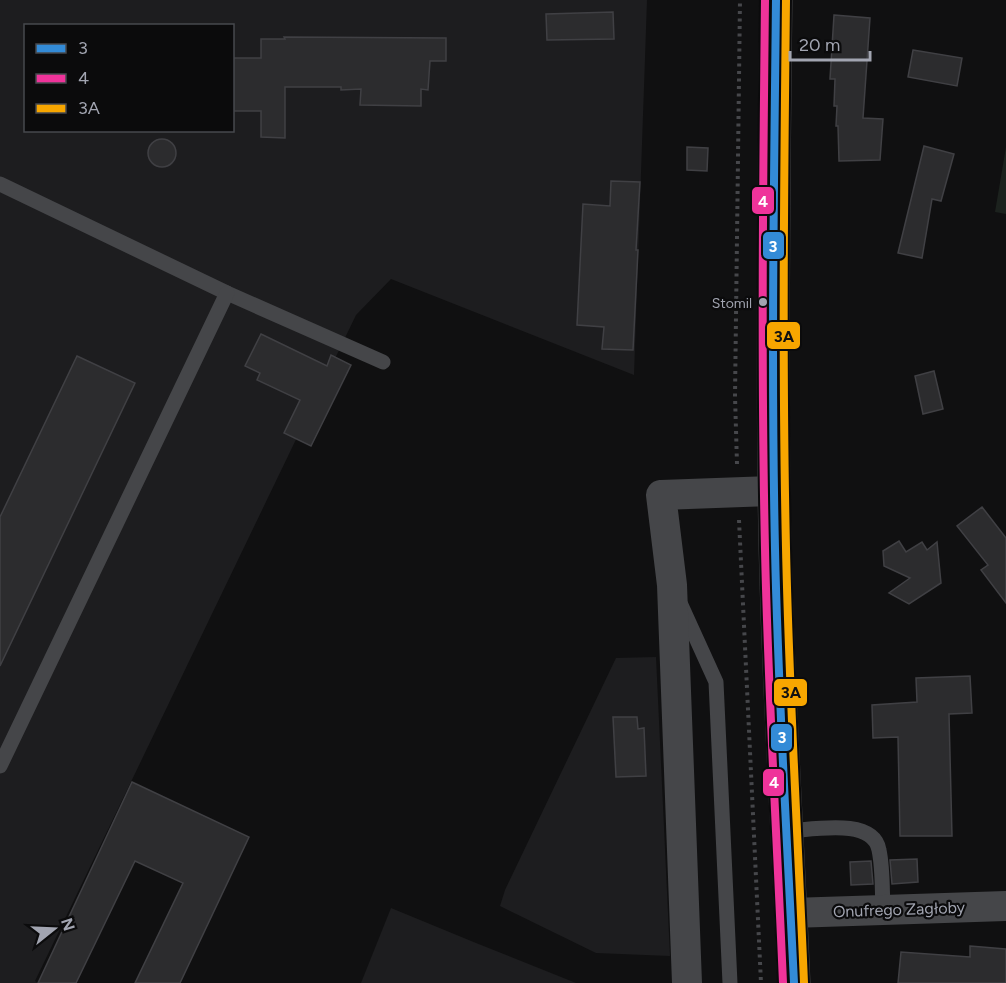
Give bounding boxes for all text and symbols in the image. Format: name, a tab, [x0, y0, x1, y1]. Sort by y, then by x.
legend	[24, 24, 234, 132]
scale bar	[790, 24, 870, 62]
text: 20 m	[799, 34, 840, 56]
text: 3	[78, 37, 88, 59]
text: 4	[78, 67, 89, 89]
text: 3A	[78, 97, 100, 119]
line badge: 4	[751, 186, 775, 215]
text: 4	[758, 192, 768, 211]
line badge: 3	[762, 231, 785, 260]
text: 3	[769, 237, 778, 256]
place label: Stomil	[712, 295, 752, 312]
marker: Stomil	[757, 296, 769, 308]
line badge: 3A	[766, 321, 801, 350]
text: 3A	[774, 327, 795, 346]
line badge: 3A	[773, 678, 808, 707]
text: 3A	[781, 683, 802, 702]
line badge: 3	[770, 723, 793, 752]
text: 3	[778, 728, 787, 747]
line badge: 4	[762, 768, 785, 797]
text: 4	[769, 773, 779, 792]
street label: Onufrego Zagłoby	[833, 898, 966, 921]
north arrow	[24, 899, 84, 959]
text: N	[57, 916, 79, 933]

